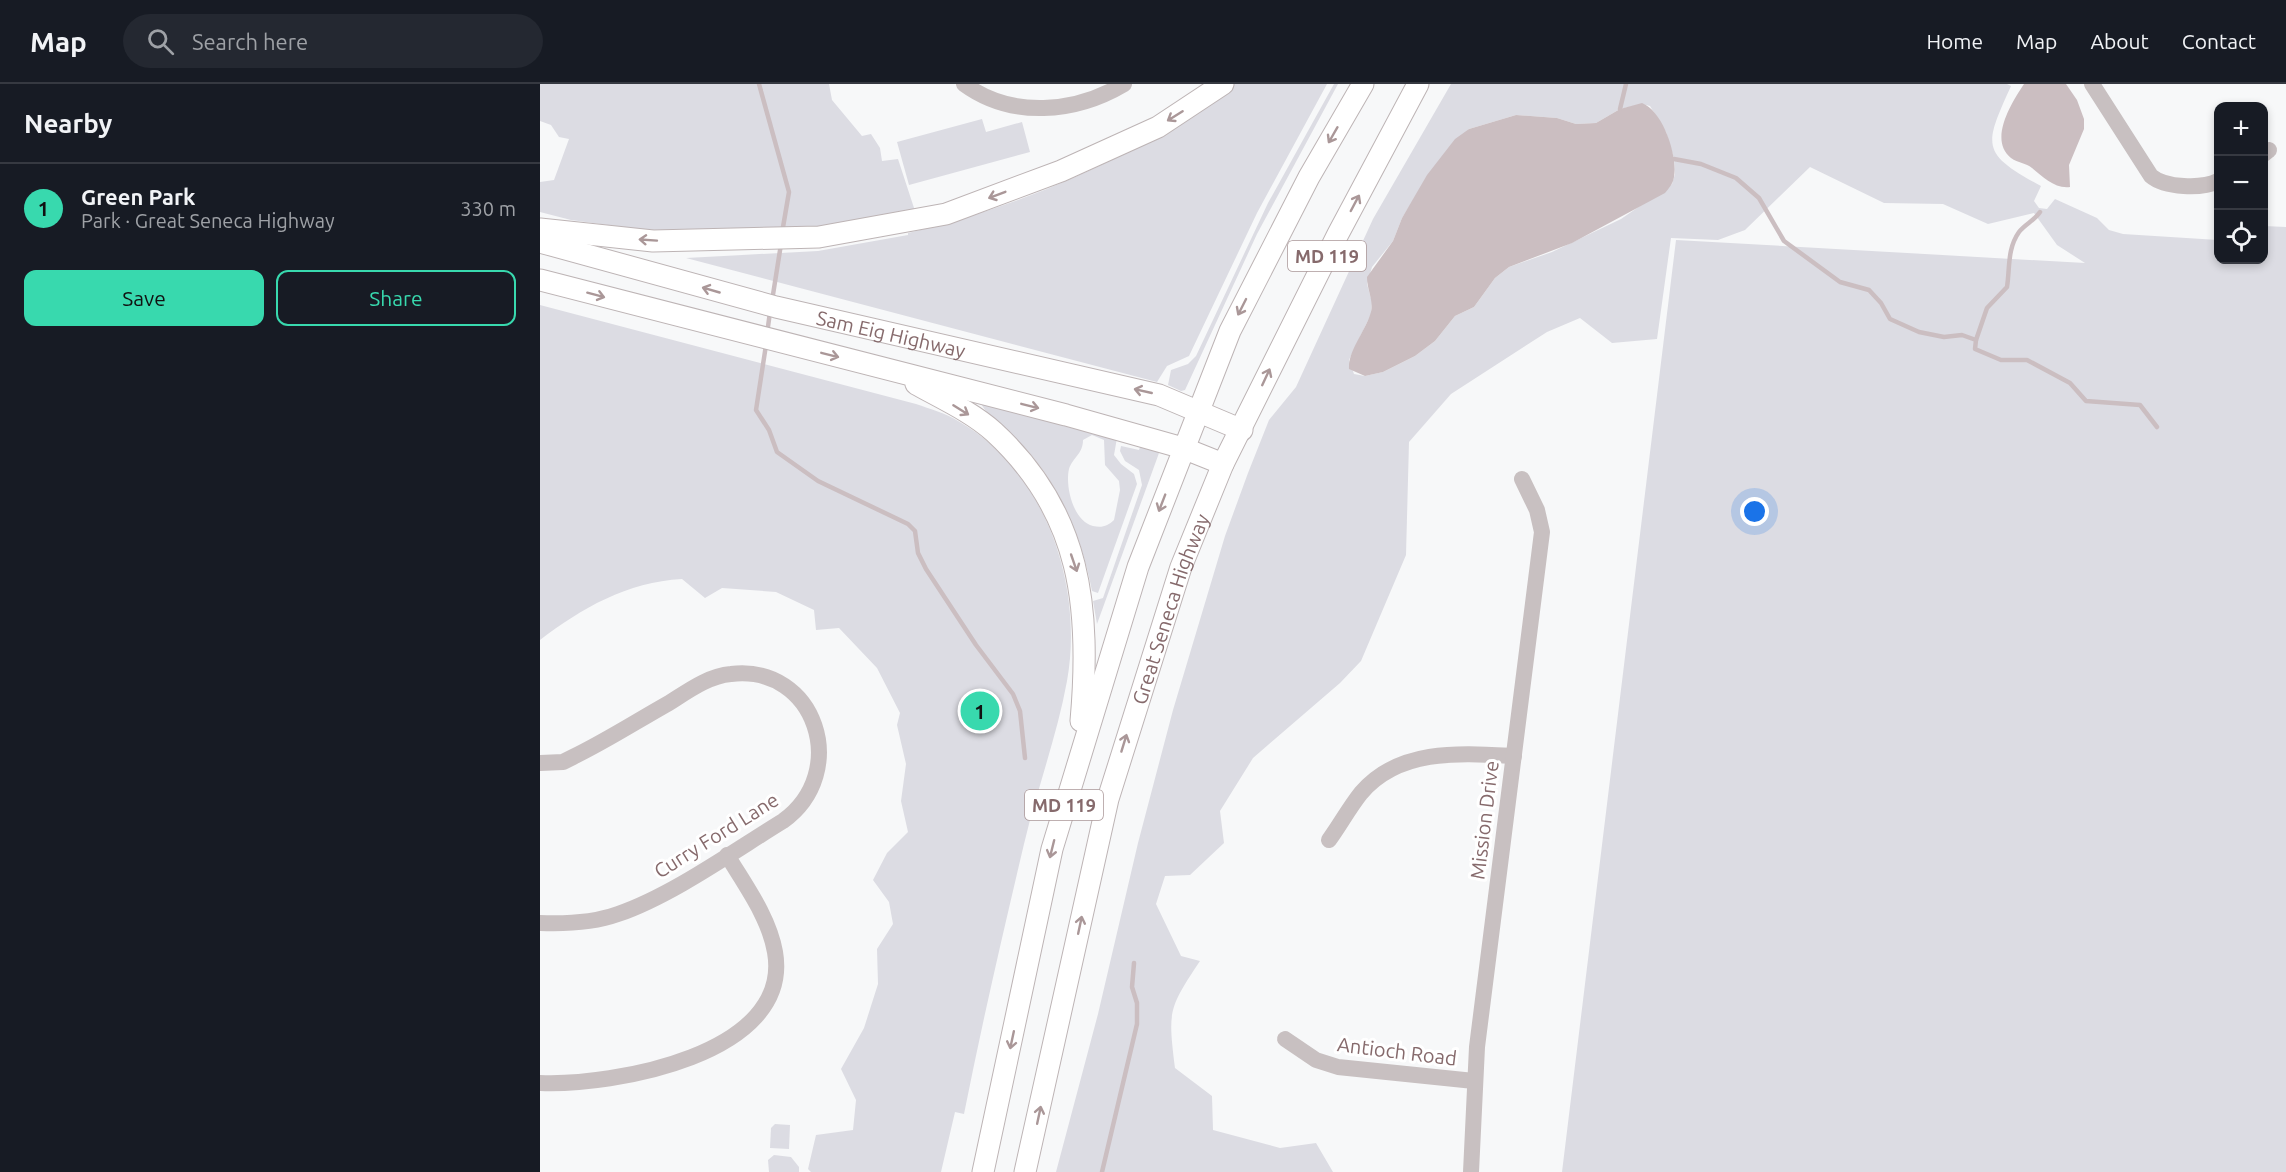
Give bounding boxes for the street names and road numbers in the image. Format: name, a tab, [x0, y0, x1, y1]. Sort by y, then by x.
road number: MD 119	[1288, 241, 1366, 271]
street label: Sam Eig Highway	[815, 305, 968, 362]
street label: Great Seneca Highway	[1127, 510, 1213, 707]
street label: Mission Drive	[1465, 759, 1503, 881]
street label: Curry Ford Lane	[650, 788, 782, 882]
road number: MD 119	[1025, 790, 1103, 820]
street label: Antioch Road	[1336, 1032, 1458, 1070]

